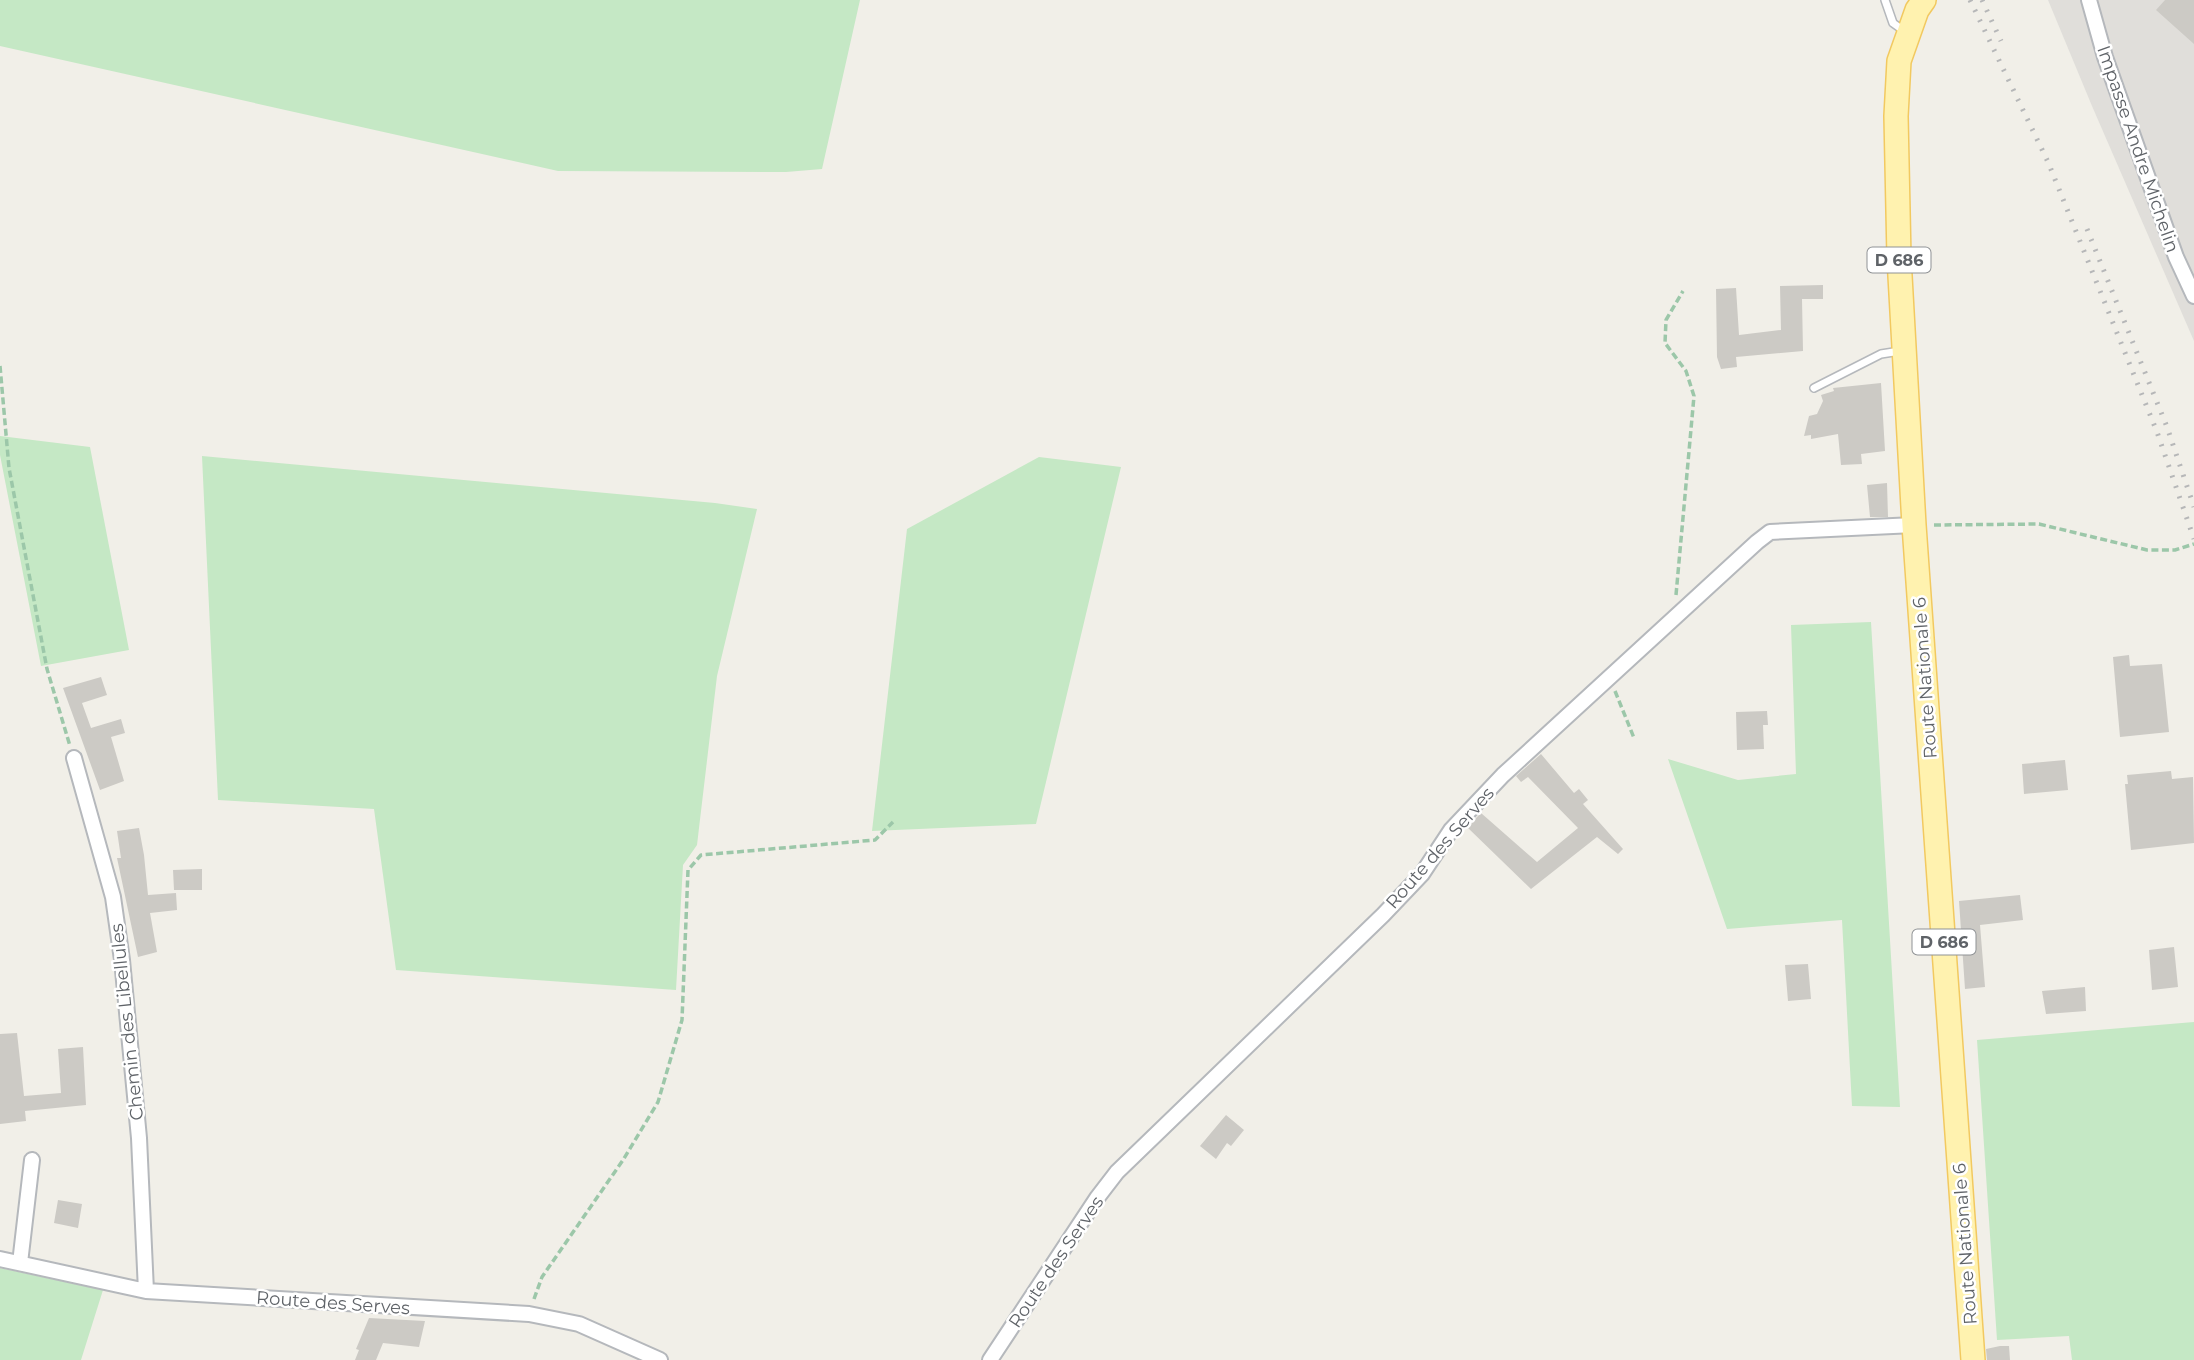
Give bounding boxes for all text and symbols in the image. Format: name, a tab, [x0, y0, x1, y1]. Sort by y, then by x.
street label: Impasse Andre Michelin	[2092, 43, 2184, 255]
road number: D 686	[1868, 248, 1930, 272]
street label: Route Nationale 6	[1908, 596, 1942, 759]
street label: Route des Serves	[1381, 782, 1499, 913]
street label: Chemin des Libellules	[106, 922, 148, 1122]
road number: D 686	[1912, 930, 1976, 954]
street label: Route Nationale 6	[1948, 1162, 1982, 1325]
street label: Route des Serves	[1004, 1192, 1108, 1332]
street label: Route des Serves	[255, 1287, 411, 1319]

